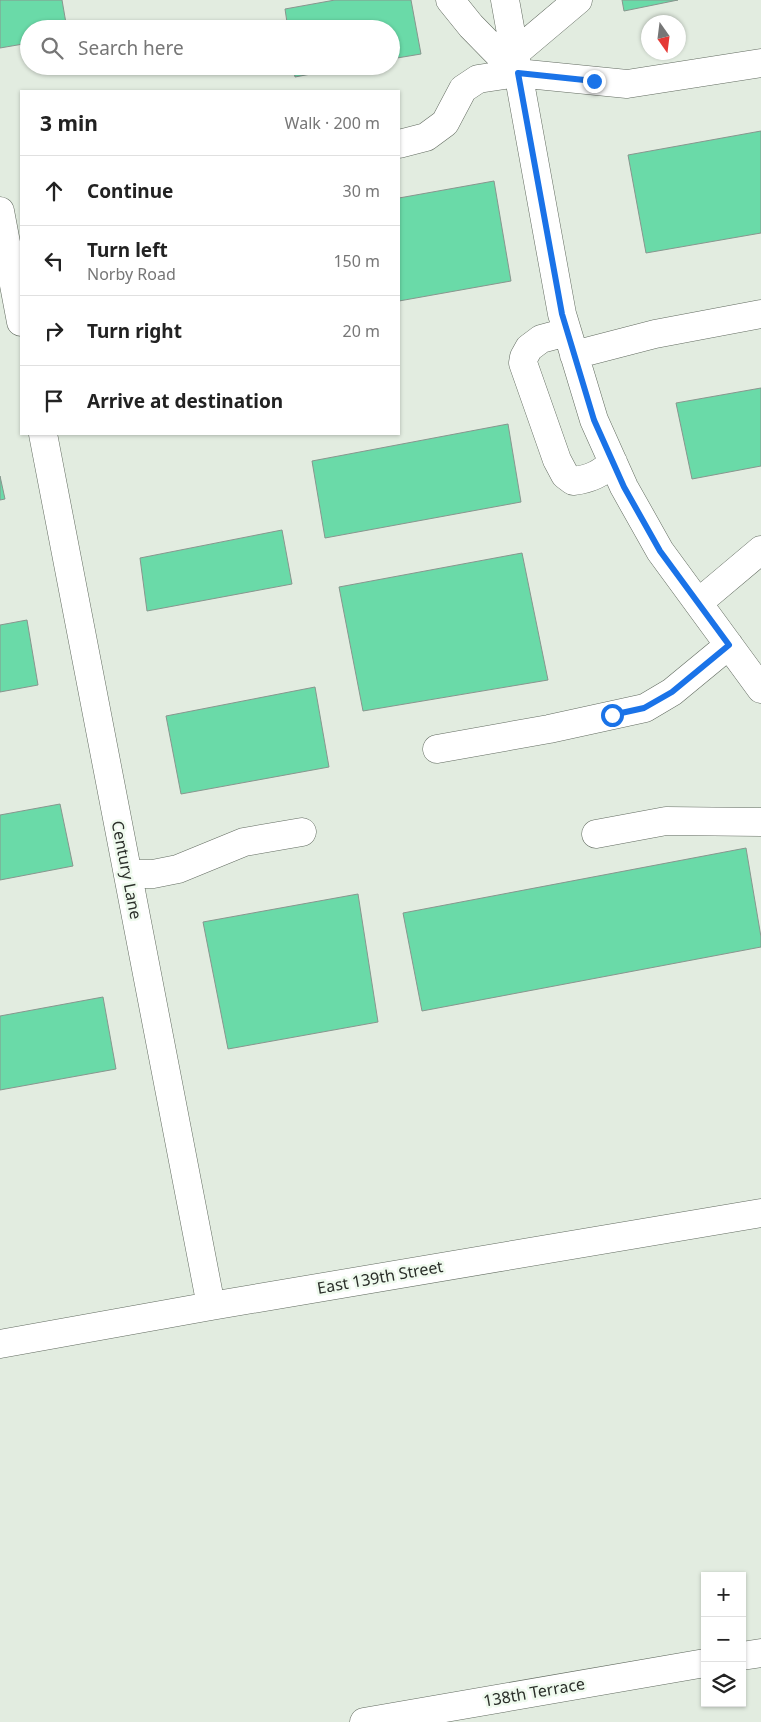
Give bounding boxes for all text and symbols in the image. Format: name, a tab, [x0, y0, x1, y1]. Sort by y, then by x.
north arrow	[641, 15, 686, 60]
search box	[20, 20, 400, 75]
icon: search	[38, 34, 66, 62]
text: Search here	[78, 35, 184, 61]
route end	[583, 70, 606, 93]
text: 3 min	[40, 109, 98, 137]
text: Walk · 200 m	[285, 112, 380, 134]
icon: ahead	[40, 177, 68, 205]
text: Continue	[87, 178, 173, 204]
text: 30 m	[343, 180, 380, 202]
text: Turn left	[87, 237, 168, 263]
icon: left	[40, 247, 68, 275]
text: 150 m	[333, 250, 380, 272]
text: Norby Road	[87, 263, 176, 285]
icon: right	[40, 317, 68, 345]
text: Turn right	[87, 318, 182, 344]
text: 20 m	[343, 320, 380, 342]
icon: arrive	[40, 387, 68, 415]
text: Arrive at destination	[87, 388, 283, 414]
route start	[601, 704, 624, 727]
street label: Century Lane	[107, 819, 147, 921]
street label: East 139th Street	[315, 1255, 445, 1299]
map controls	[701, 1572, 746, 1707]
button: +	[701, 1572, 746, 1617]
button: −	[701, 1617, 746, 1662]
button: layers	[701, 1662, 746, 1707]
street label: 138th Terrace	[482, 1672, 586, 1712]

